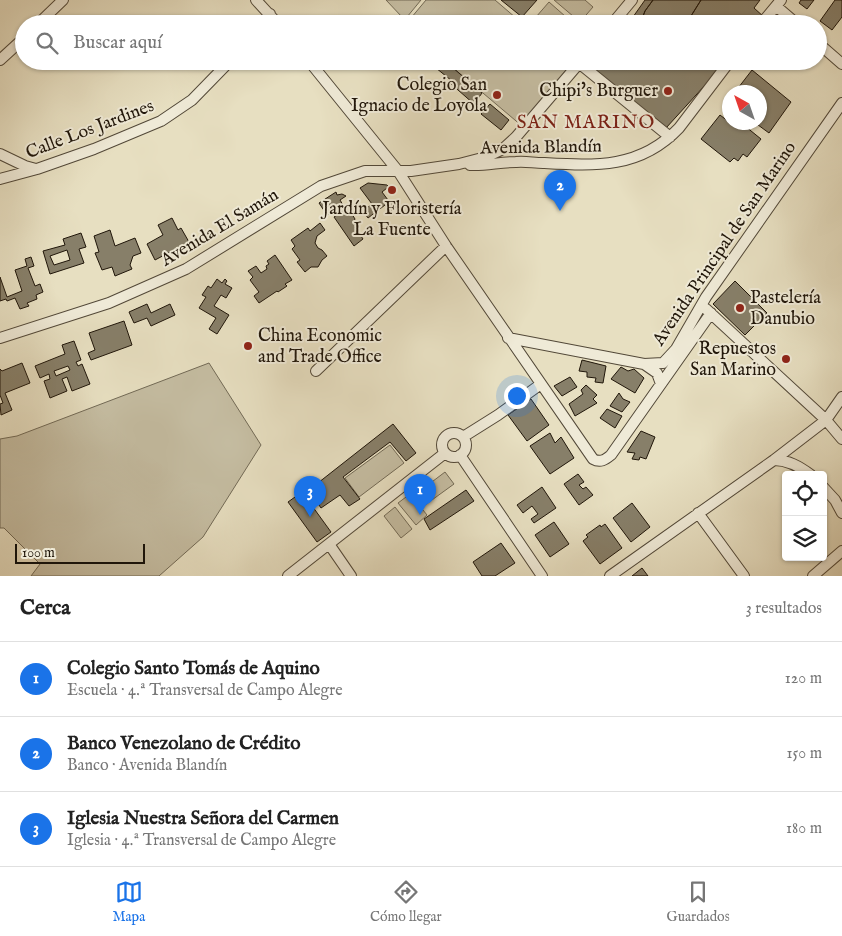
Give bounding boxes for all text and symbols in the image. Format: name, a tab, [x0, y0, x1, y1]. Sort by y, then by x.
search box	[15, 15, 827, 70]
icon: search	[33, 29, 61, 57]
text: Buscar aquí	[73, 31, 162, 55]
place label: Colegio San Ignacio de Loyola	[351, 74, 487, 118]
place label: Chipi's Burguer	[539, 80, 658, 103]
marker: Chipi's Burguer	[662, 85, 674, 97]
north arrow	[722, 85, 767, 130]
marker: Colegio San Ignacio de Loyola	[491, 89, 503, 101]
street label: Calle Los Jardines	[23, 95, 157, 165]
district label: SAN MARINO	[517, 111, 655, 135]
street label: Avenida Blandín	[479, 135, 602, 161]
street label: Avenida Principal de San Marino	[647, 137, 802, 351]
pin: 2	[544, 170, 576, 211]
street label: Avenida El Samán	[156, 184, 283, 273]
marker: Jardín y Floristería La Fuente	[386, 184, 398, 196]
place label: Jardín y Floristería La Fuente	[320, 198, 462, 242]
place label: Pastelería Danubio	[750, 287, 821, 331]
marker: Pastelería Danubio	[734, 302, 746, 314]
place label: China Economic and Trade Office	[258, 325, 382, 369]
place label: Repuestos San Marino	[690, 338, 776, 382]
marker: China Economic and Trade Office	[242, 340, 254, 352]
marker: Repuestos San Marino	[780, 353, 792, 365]
your location	[504, 383, 530, 409]
map controls	[782, 471, 827, 561]
button: locate	[782, 471, 827, 516]
pin: 1	[404, 474, 436, 515]
pin: 3	[294, 476, 326, 517]
button: layers	[782, 516, 827, 561]
scale bar	[15, 541, 145, 564]
text: 100 m	[22, 544, 55, 562]
text: Cerca	[20, 595, 70, 622]
text: 3 resultados	[746, 599, 822, 619]
text: Colegio Santo Tomás de Aquino	[67, 657, 320, 681]
text: 1	[33, 669, 39, 689]
text: 120 m	[785, 669, 822, 689]
text: Escuela · 4.ª Transversal de Campo Alegre	[67, 681, 343, 701]
text: Banco Venezolano de Crédito	[67, 732, 300, 756]
text: 2	[32, 744, 40, 764]
text: 150 m	[787, 744, 822, 764]
text: Banco · Avenida Blandín	[67, 756, 227, 776]
text: Iglesia Nuestra Señora del Carmen	[67, 807, 339, 831]
text: 3	[33, 819, 39, 839]
text: 180 m	[786, 819, 822, 839]
text: Iglesia · 4.ª Transversal de Campo Alegre	[67, 831, 336, 851]
tab: Mapa	[112, 878, 145, 926]
tab: Cómo llegar	[370, 878, 442, 926]
tab: Guardados	[667, 878, 730, 926]

